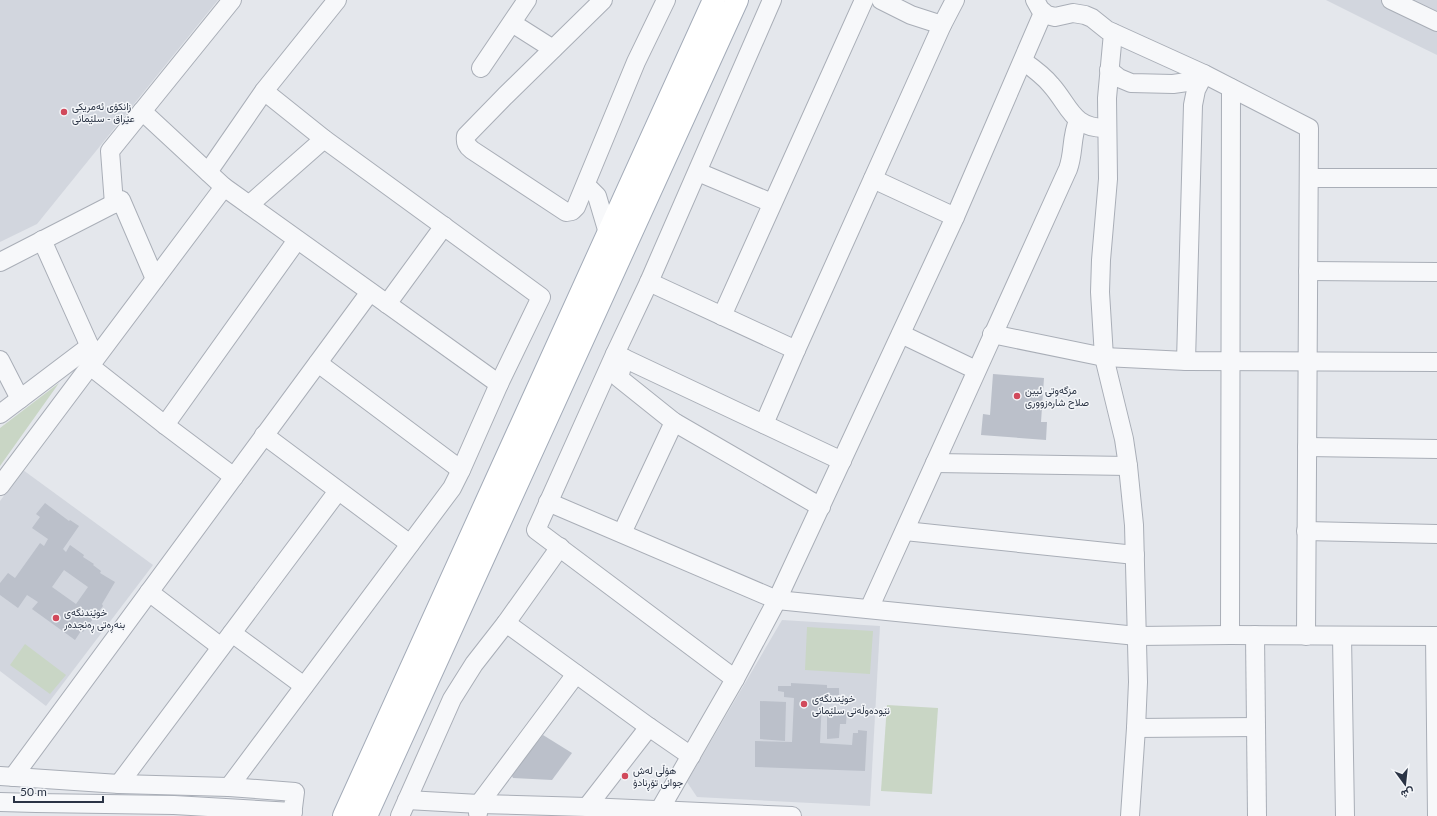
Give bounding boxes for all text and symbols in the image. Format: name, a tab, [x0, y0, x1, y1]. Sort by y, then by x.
place label: زانکۆی ئەمریکی عێراق - سلێمانی	[72, 100, 135, 125]
marker: زانکۆی ئەمریکی عێراق - سلێمانی	[59, 107, 69, 117]
place label: مزگەوتی ئیبن صلاح شارەزووری	[1025, 384, 1089, 409]
marker: مزگەوتی ئیبن صلاح شارەزووری	[1012, 391, 1022, 401]
place label: خوێندنگەی بنەڕەتی ڕەنجدەر	[63, 606, 125, 633]
marker: خوێندنگەی بنەڕەتی ڕەنجدەر	[51, 613, 61, 623]
place label: خوێندنگەی نێوده‌وڵه‌تی سلێمانی	[812, 692, 890, 717]
marker: خوێندنگەی نێوده‌وڵه‌تی سلێمانی	[799, 699, 809, 709]
place label: ھۆڵی لەش جوانی تۆڕنادۆ	[633, 764, 684, 791]
north arrow	[1385, 764, 1425, 804]
marker: ھۆڵی لەش جوانی تۆڕنادۆ	[620, 771, 630, 781]
scale bar	[14, 778, 103, 804]
text: 50 m	[20, 784, 47, 799]
text: ش	[1399, 785, 1416, 802]

